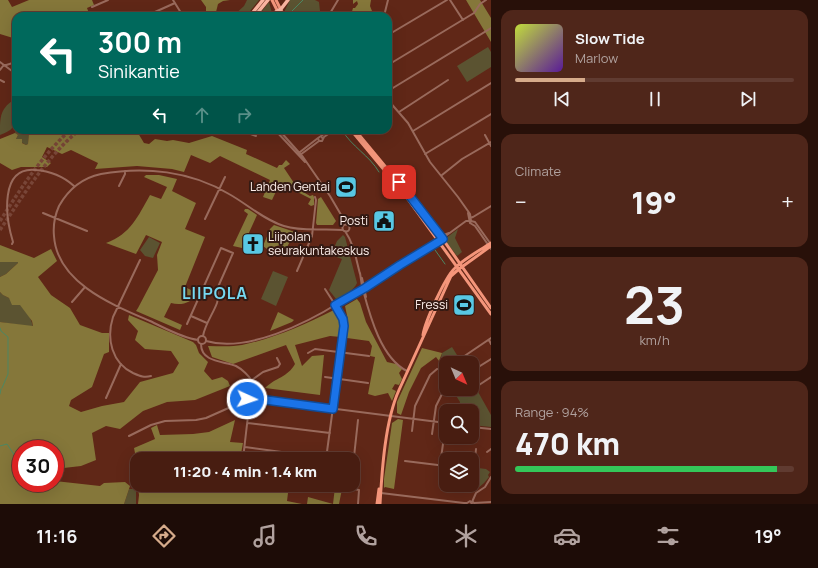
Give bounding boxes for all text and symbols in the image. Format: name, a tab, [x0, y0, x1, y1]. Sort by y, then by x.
text: 300 m	[98, 23, 182, 61]
icon: left	[32, 28, 84, 80]
text: Slow Tide	[575, 28, 645, 49]
text: Marlow	[575, 49, 618, 67]
text: Sinikantie	[98, 59, 180, 83]
icon: previous	[551, 88, 573, 110]
icon: pause	[644, 88, 666, 110]
icon: next	[737, 88, 759, 110]
icon: left	[149, 104, 171, 126]
icon: ahead	[191, 104, 213, 126]
icon: right	[233, 104, 255, 126]
text: Climate	[515, 162, 561, 180]
pin	[382, 165, 416, 199]
icon: arrive	[388, 171, 410, 193]
sports icon: Lahden Gentai	[333, 174, 359, 200]
place label: Lahden Gentai	[250, 178, 330, 195]
text: 19°	[631, 182, 677, 223]
text: −	[515, 187, 527, 217]
text: +	[781, 187, 794, 217]
public building icon: Posti	[371, 208, 397, 234]
place label: Posti	[340, 212, 368, 229]
place label: Liipolan seurakuntakeskus	[268, 228, 369, 259]
church icon: Liipolan seurakuntakeskus	[240, 231, 266, 257]
text: 23	[624, 269, 685, 340]
district label: LIIPOLA	[182, 282, 248, 304]
sports icon: Fressi	[451, 292, 477, 318]
place label: Fressi	[415, 296, 448, 313]
text: km/h	[639, 331, 670, 349]
north arrow	[439, 356, 479, 396]
map controls	[439, 356, 479, 492]
position arrow	[226, 378, 268, 420]
text: Range · 94%	[515, 403, 589, 421]
button: search	[439, 404, 479, 444]
text: 470 km	[515, 423, 620, 464]
speed limit sign: 30	[12, 440, 64, 492]
button: layers	[439, 452, 479, 492]
text: 11:20 · 4 min · 1.4 km	[173, 461, 317, 482]
icon: directions	[150, 522, 178, 550]
icon: music	[251, 522, 279, 550]
icon: phone	[352, 522, 380, 550]
icon: climate	[452, 522, 480, 550]
icon: car	[553, 522, 581, 550]
icon: filters	[654, 522, 682, 550]
text: 11:16	[36, 524, 77, 548]
text: 19°	[754, 524, 782, 548]

